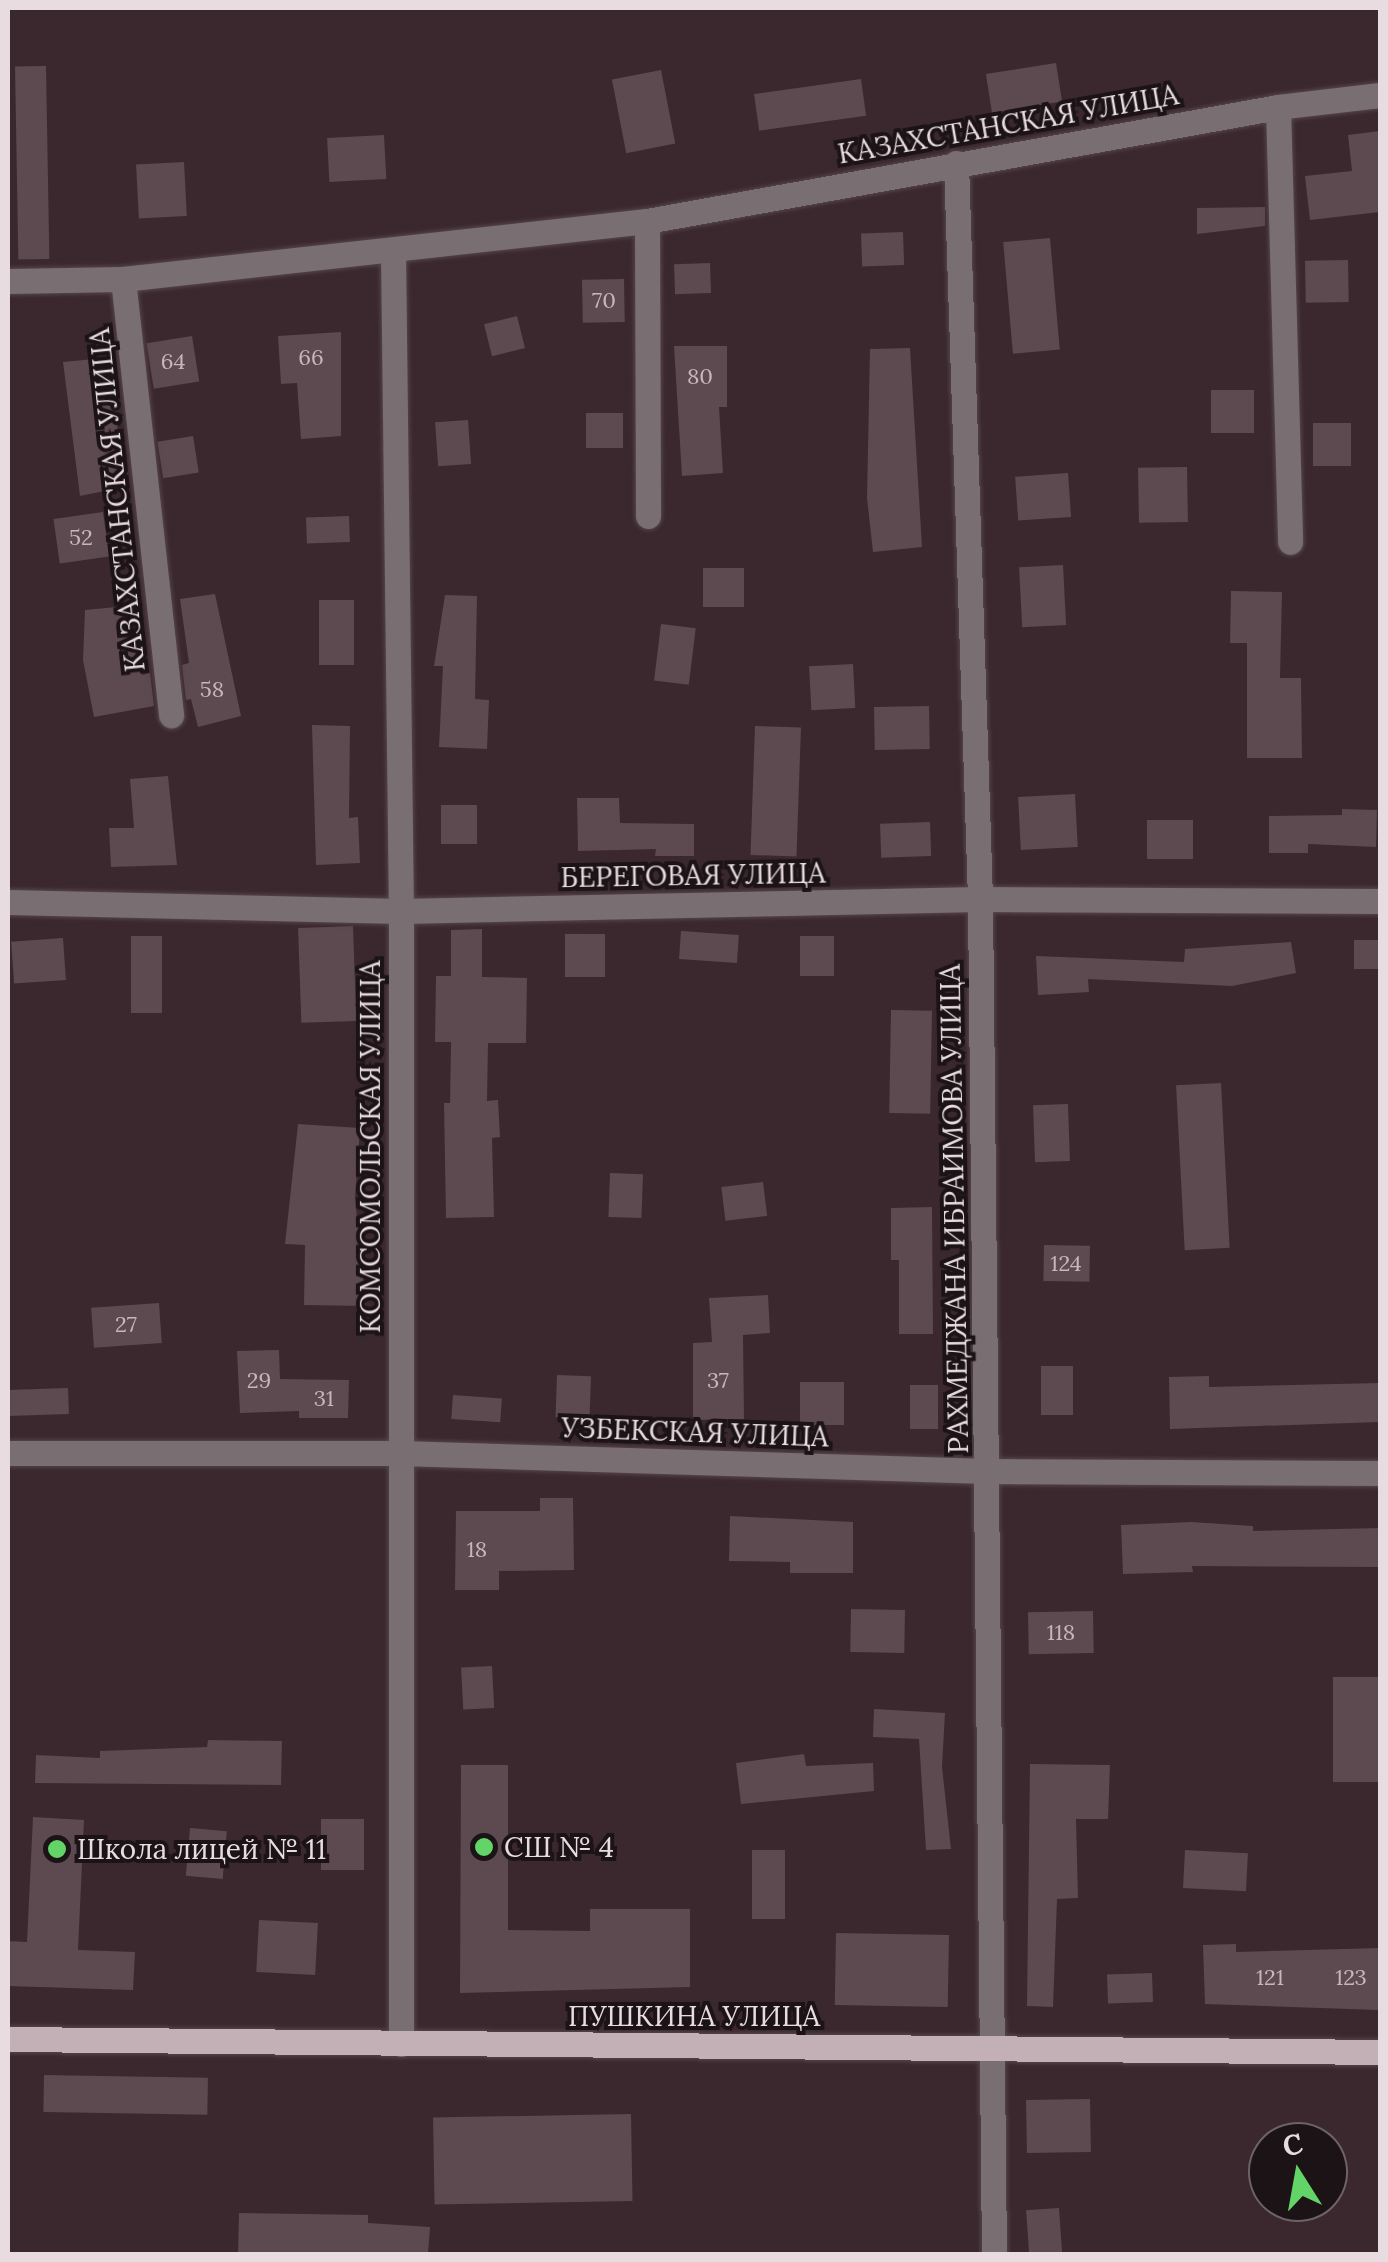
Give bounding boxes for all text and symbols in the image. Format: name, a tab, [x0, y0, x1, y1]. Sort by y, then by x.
street label: КАЗАХСТАНСКАЯ УЛИЦА	[835, 77, 1181, 171]
house number: 70	[592, 288, 616, 314]
street label: КАЗАХСТАНСКАЯ УЛИЦА	[82, 327, 152, 673]
house number: 66	[298, 345, 324, 371]
house number: 64	[161, 349, 185, 375]
house number: 80	[687, 364, 713, 390]
house number: 52	[69, 525, 93, 551]
house number: 58	[200, 677, 224, 703]
street label: БЕРЕГОВАЯ УЛИЦА	[560, 856, 826, 894]
street label: КОМСОМОЛЬСКАЯ УЛИЦА	[353, 961, 387, 1333]
street label: РАХМЕДЖАНА ИБРАИМОВА УЛИЦА	[933, 964, 975, 1454]
house number: 124	[1050, 1251, 1082, 1277]
house number: 27	[115, 1312, 137, 1338]
house number: 29	[247, 1368, 271, 1394]
house number: 37	[707, 1368, 729, 1394]
house number: 31	[314, 1386, 334, 1412]
street label: УЗБЕКСКАЯ УЛИЦА	[561, 1411, 829, 1453]
house number: 18	[467, 1537, 487, 1563]
house number: 118	[1047, 1620, 1075, 1646]
place label: СШ № 4	[504, 1830, 614, 1864]
place label: Школа лицей № 11	[77, 1832, 326, 1866]
marker: СШ № 4	[473, 1836, 495, 1858]
marker: Школа лицей № 11	[46, 1838, 68, 1860]
house number: 121	[1256, 1965, 1284, 1991]
house number: 123	[1335, 1965, 1367, 1991]
street label: ПУШКИНА УЛИЦА	[568, 1999, 820, 2033]
north arrow	[1248, 2122, 1348, 2222]
text: С	[1280, 2125, 1306, 2164]

